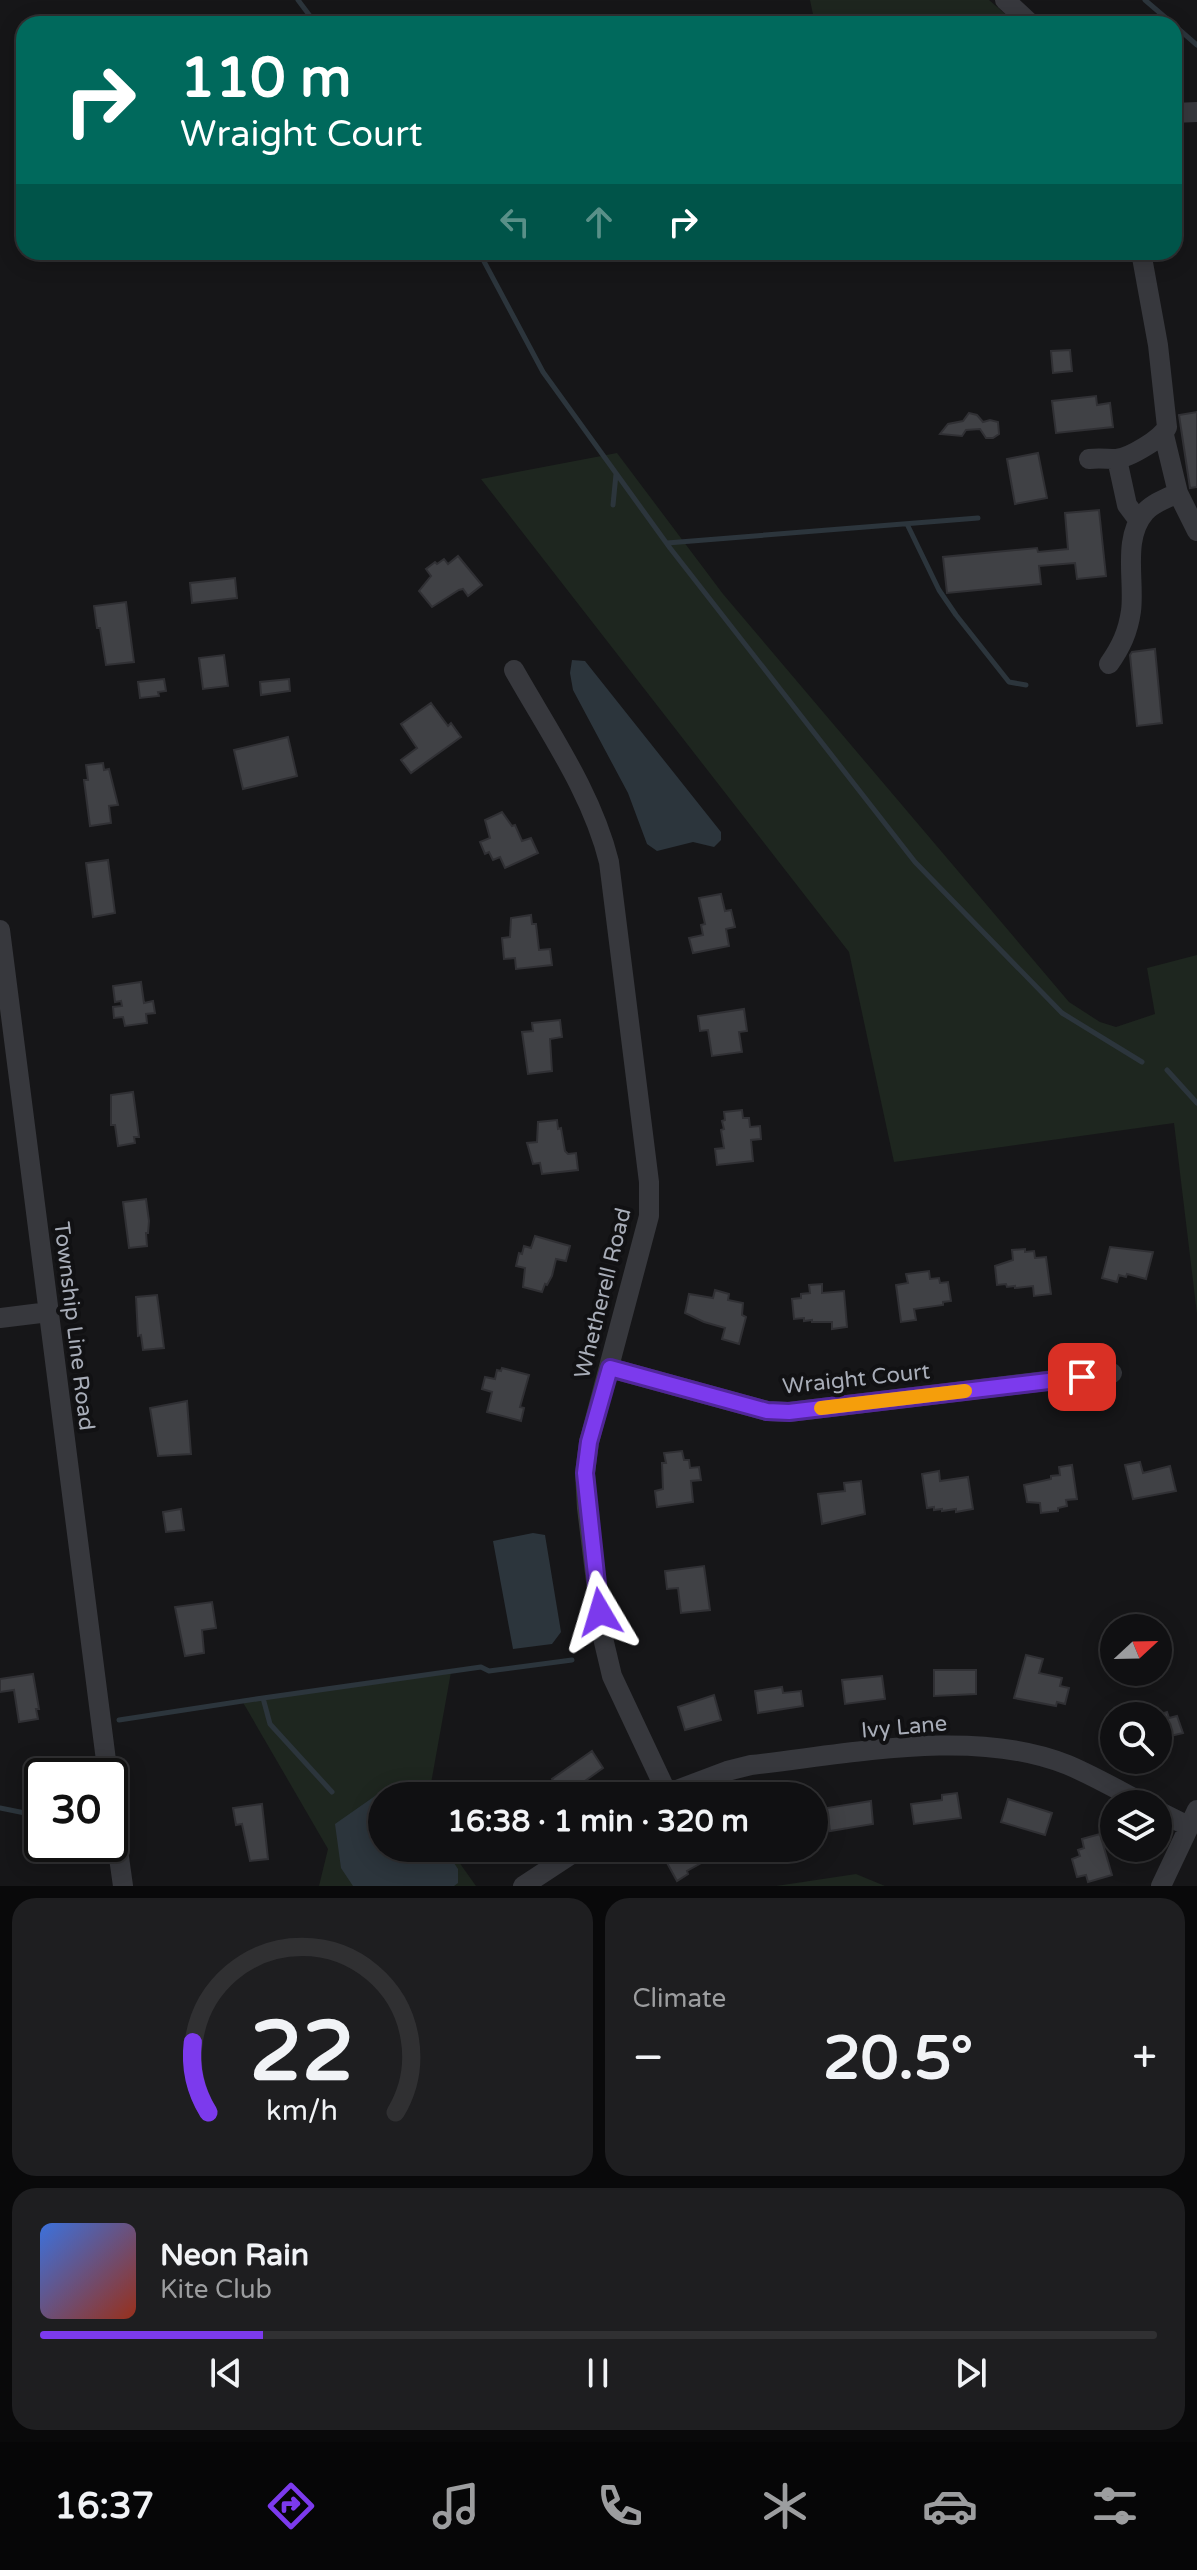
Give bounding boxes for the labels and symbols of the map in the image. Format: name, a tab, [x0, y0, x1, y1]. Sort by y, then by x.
street label: Whetherell Road	[569, 1205, 637, 1381]
street label: Township Line Road	[48, 1220, 100, 1432]
pin	[1048, 1343, 1116, 1411]
street label: Wraight Court	[781, 1358, 931, 1400]
position arrow	[558, 1570, 642, 1654]
north arrow	[1100, 1614, 1172, 1686]
street label: Ivy Lane	[860, 1710, 948, 1744]
speed limit sign: 30	[24, 1758, 128, 1862]

